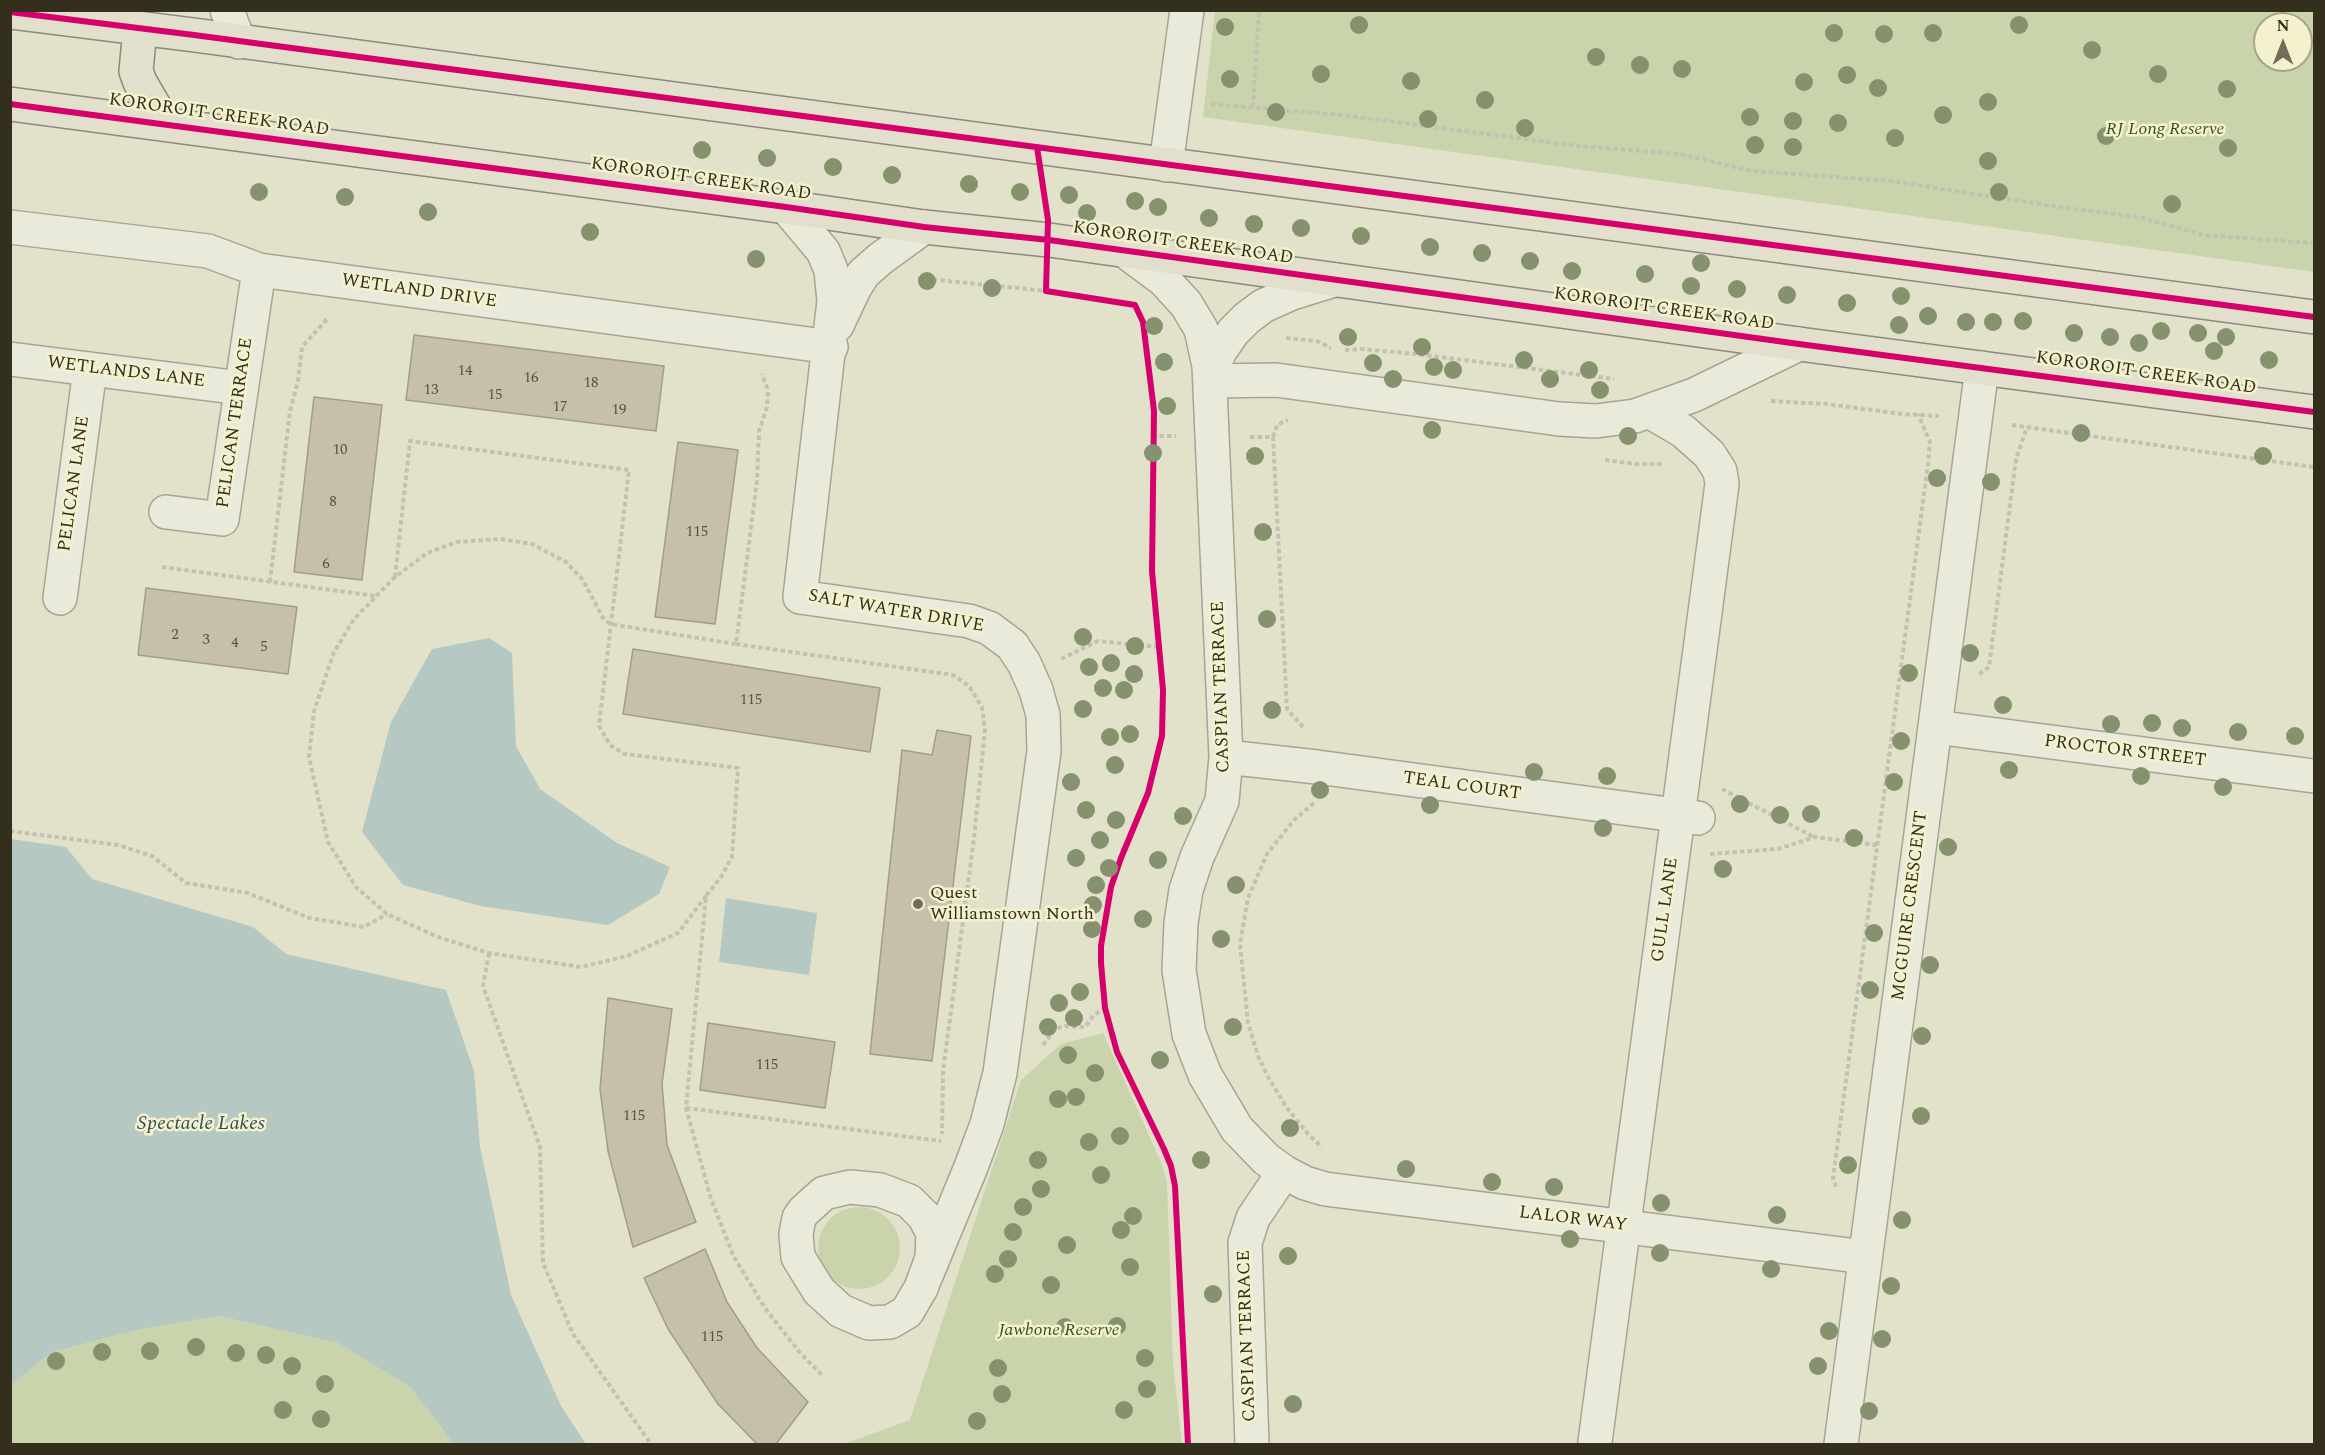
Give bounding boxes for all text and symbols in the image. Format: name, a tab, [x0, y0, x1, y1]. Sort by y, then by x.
north arrow	[2253, 12, 2313, 72]
text: N	[2276, 14, 2290, 38]
street label: KOROROIT CREEK ROAD	[107, 90, 331, 142]
park label: RJ Long Reserve	[2106, 119, 2224, 141]
street label: KOROROIT CREEK ROAD	[589, 154, 813, 206]
street label: KOROROIT CREEK ROAD	[1071, 218, 1295, 270]
street label: WETLAND DRIVE	[340, 270, 498, 314]
street label: KOROROIT CREEK ROAD	[1552, 284, 1776, 336]
street label: PELICAN TERRACE	[213, 336, 259, 510]
street label: KOROROIT CREEK ROAD	[2034, 348, 2258, 400]
street label: WETLANDS LANE	[46, 353, 206, 393]
house number: 14	[458, 363, 472, 381]
house number: 16	[524, 370, 538, 388]
house number: 18	[584, 375, 598, 393]
house number: 13	[424, 382, 438, 400]
house number: 15	[488, 387, 502, 405]
house number: 17	[553, 399, 567, 417]
house number: 19	[612, 402, 626, 420]
street label: PELICAN LANE	[55, 415, 95, 553]
house number: 10	[333, 442, 347, 460]
house number: 8	[329, 494, 337, 512]
house number: 115	[686, 524, 708, 542]
house number: 6	[322, 556, 330, 574]
street label: SALT WATER DRIVE	[806, 586, 986, 638]
street label: CASPIAN TERRACE	[1208, 601, 1236, 773]
house number: 2	[171, 627, 179, 645]
house number: 3	[202, 632, 210, 650]
house number: 4	[231, 635, 239, 653]
house number: 5	[260, 639, 268, 657]
house number: 115	[740, 692, 762, 710]
street label: PROCTOR STREET	[2043, 731, 2207, 773]
street label: TEAL COURT	[1402, 768, 1522, 806]
street label: MCGUIRE CRESCENT	[1889, 810, 1933, 1002]
street label: GULL LANE	[1648, 856, 1684, 964]
place label: Quest Williamstown North	[930, 883, 1094, 926]
marker: Quest Williamstown North	[911, 897, 925, 911]
house number: 115	[756, 1057, 778, 1075]
house number: 115	[623, 1108, 645, 1126]
water label: Spectacle Lakes	[137, 1113, 265, 1137]
street label: LALOR WAY	[1518, 1203, 1628, 1237]
street label: CASPIAN TERRACE	[1234, 1250, 1262, 1422]
park label: Jawbone Reserve	[998, 1320, 1120, 1342]
house number: 115	[701, 1329, 723, 1347]

